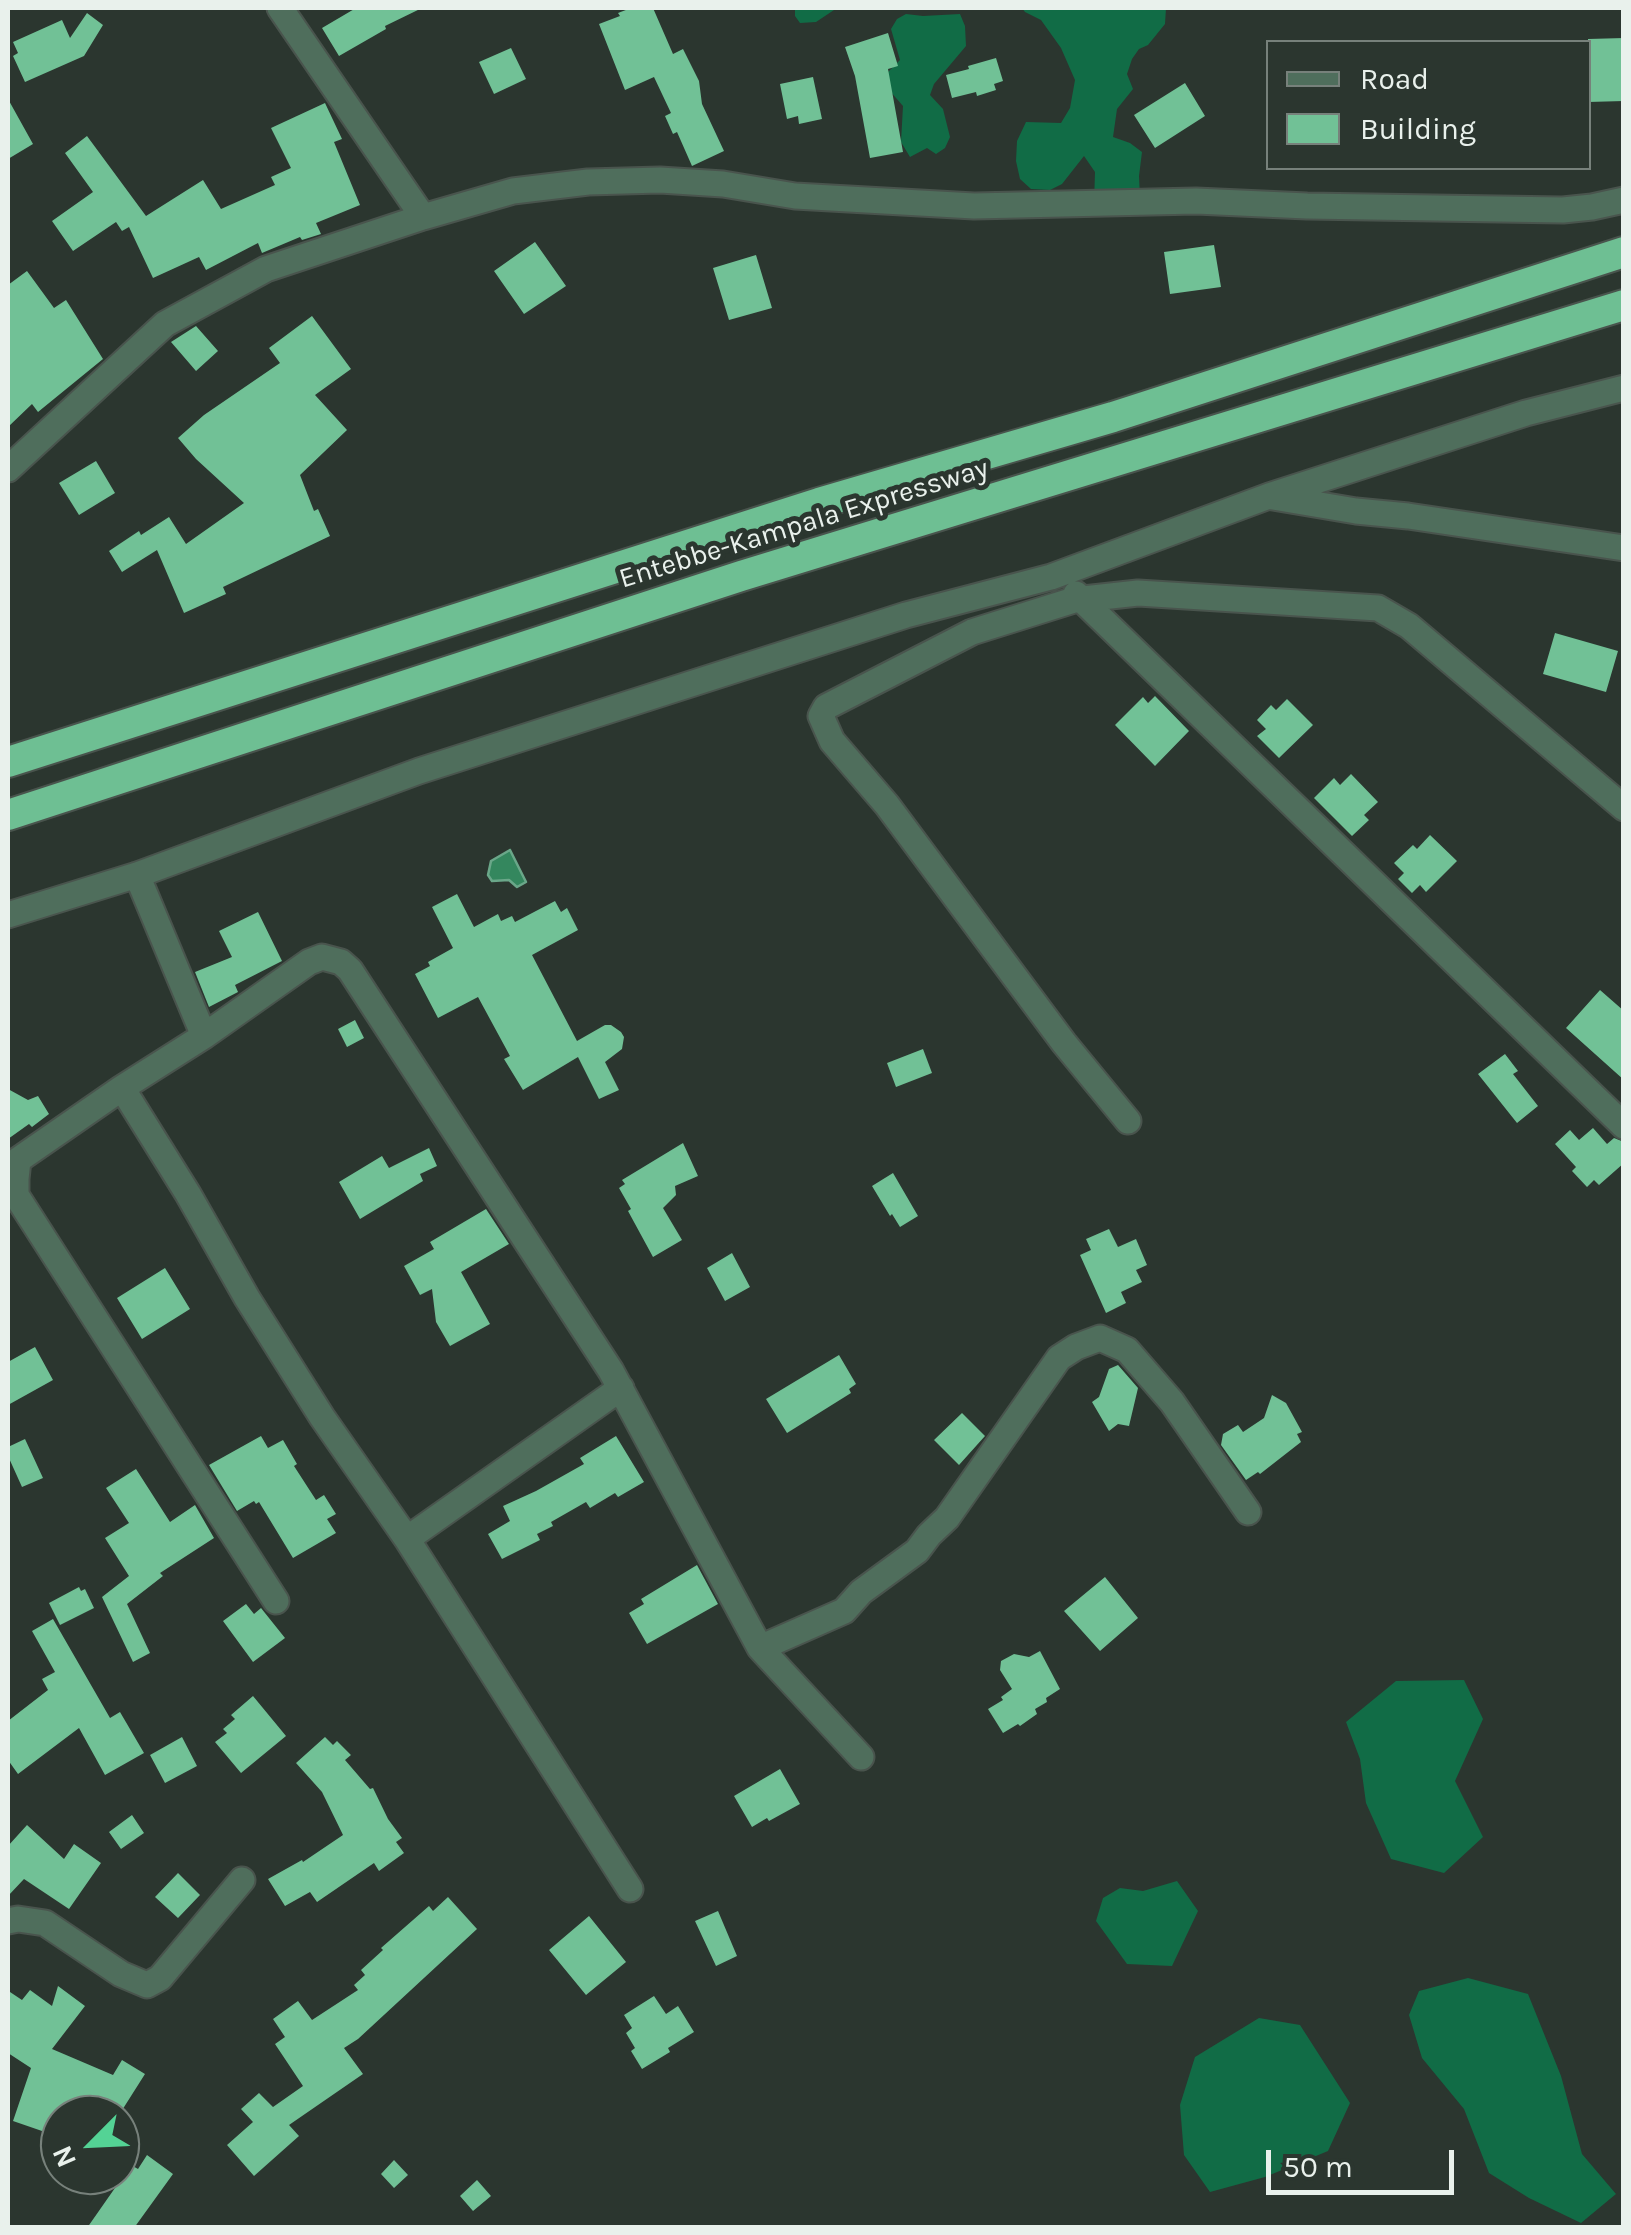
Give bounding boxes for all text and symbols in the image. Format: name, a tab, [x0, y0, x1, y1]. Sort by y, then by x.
legend	[1266, 40, 1591, 170]
text: Road	[1360, 61, 1429, 97]
text: Building	[1360, 111, 1476, 147]
street label: Entebbe-Kampala Expressway	[615, 452, 993, 596]
north arrow	[40, 2095, 140, 2195]
scale bar	[1271, 2130, 1458, 2192]
text: N	[45, 2141, 83, 2172]
text: 50 m	[1283, 2149, 1353, 2185]

